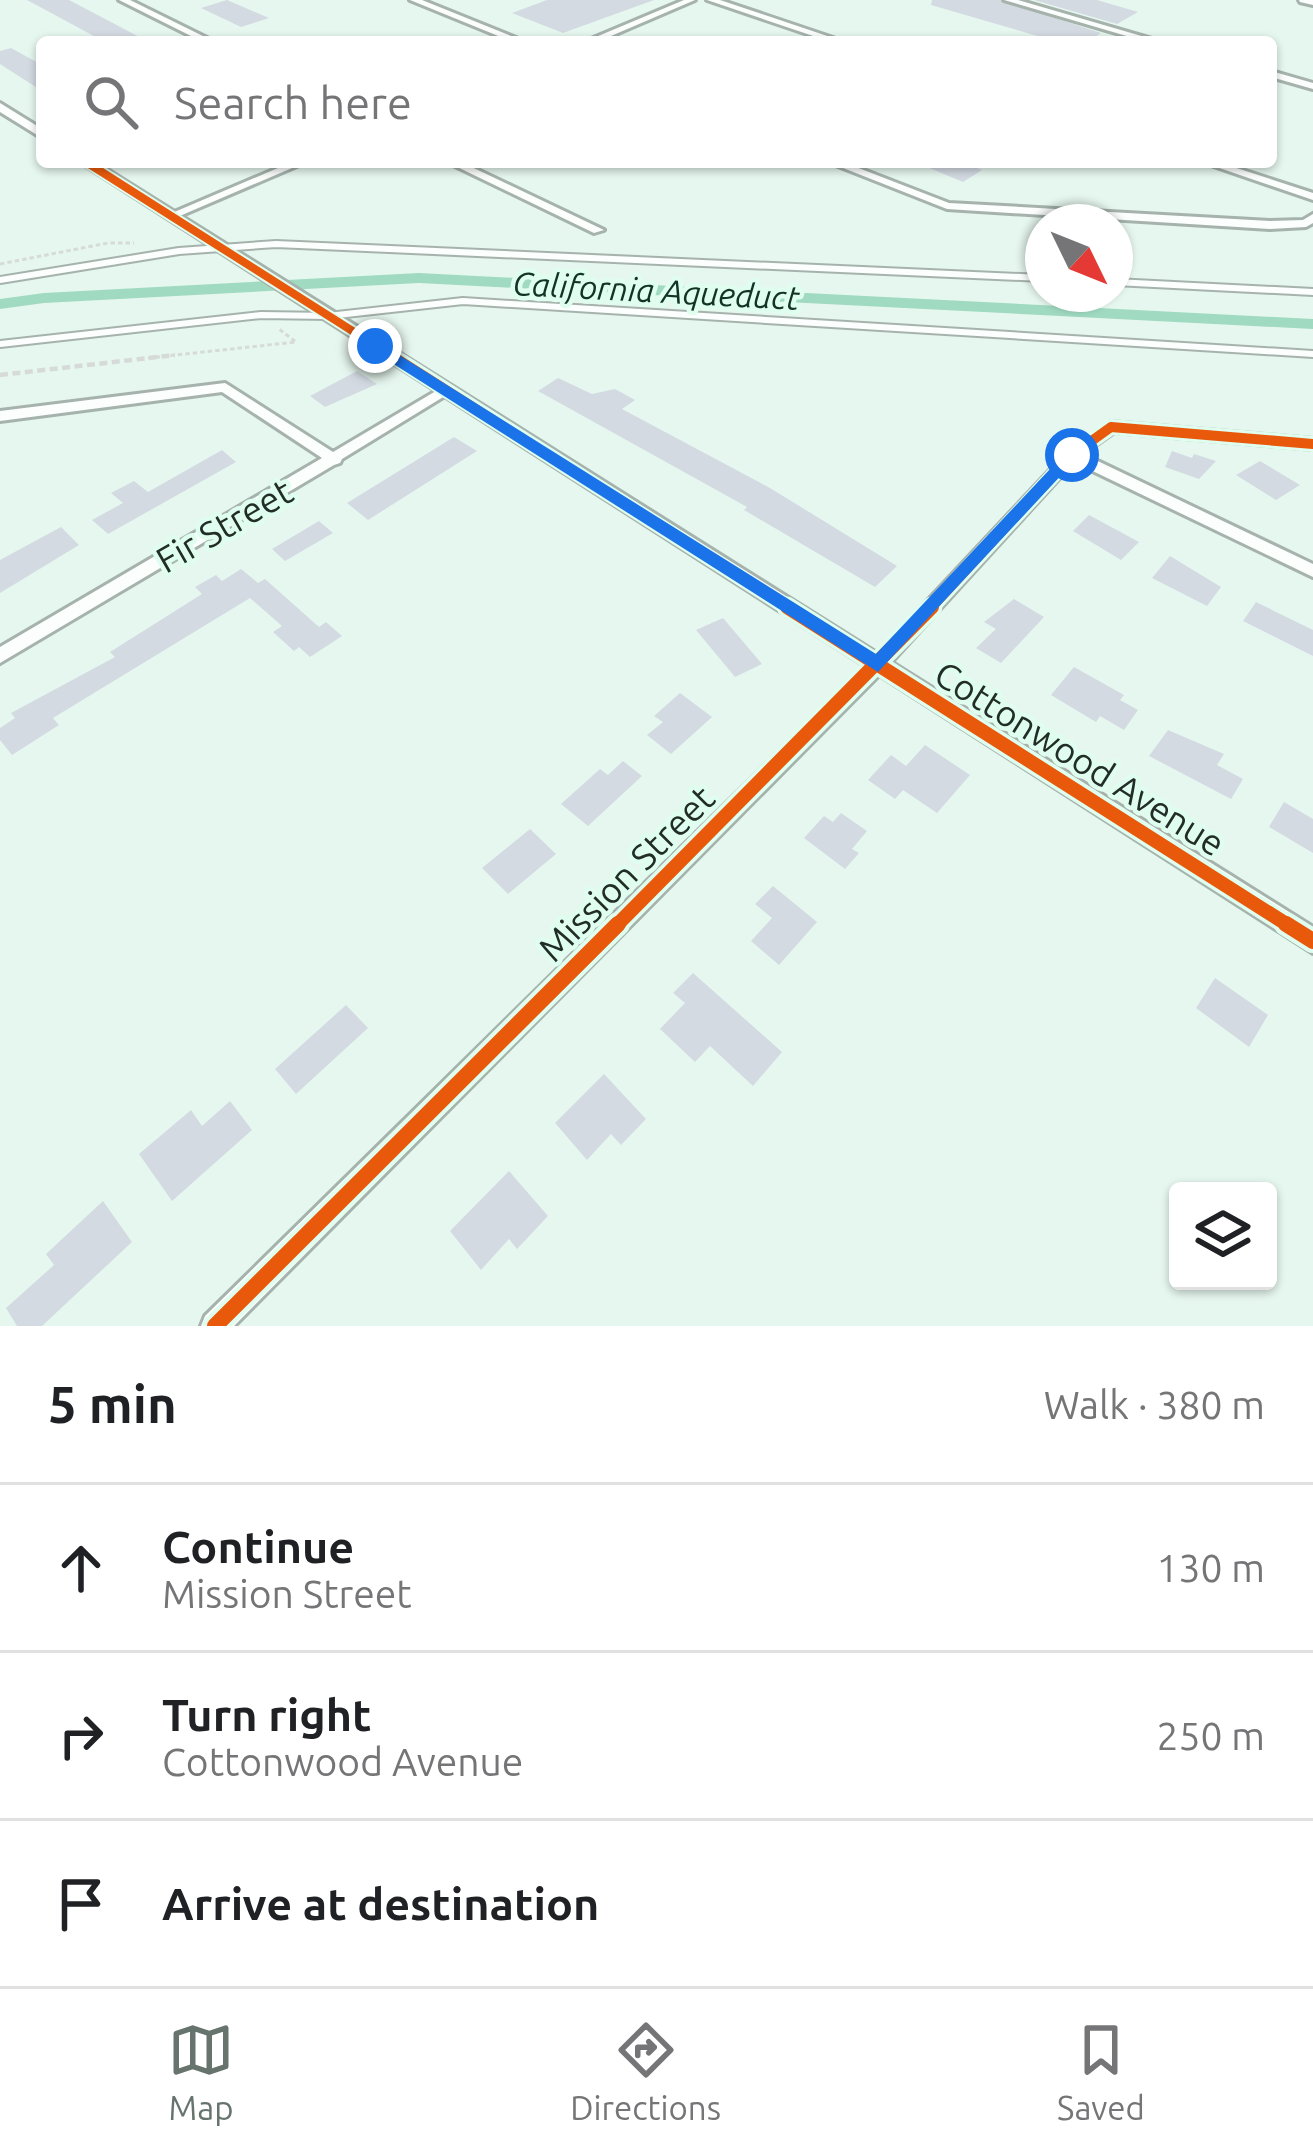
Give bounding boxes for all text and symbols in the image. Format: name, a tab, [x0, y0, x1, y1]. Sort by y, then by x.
search box	[36, 36, 1277, 168]
icon: search	[78, 69, 144, 135]
text: Search here	[174, 77, 412, 128]
north arrow	[1025, 204, 1133, 312]
water label: California Aqueduct	[512, 264, 801, 317]
route end	[348, 319, 402, 373]
route start	[1045, 428, 1099, 482]
street label: Fir Street	[149, 470, 299, 580]
street label: Cottonwood Avenue	[928, 652, 1232, 864]
street label: Mission Street	[530, 777, 722, 969]
map controls	[1169, 1182, 1277, 1290]
button: layers	[1169, 1182, 1277, 1290]
text: 5 min	[48, 1375, 177, 1433]
text: Walk · 380 m	[1044, 1383, 1265, 1426]
text: Continue	[162, 1521, 354, 1572]
icon: ahead	[48, 1535, 114, 1601]
text: 130 m	[1156, 1546, 1265, 1589]
text: Mission Street	[162, 1572, 412, 1615]
text: Turn right	[162, 1689, 371, 1740]
icon: right	[48, 1703, 114, 1769]
text: 250 m	[1156, 1714, 1265, 1757]
text: Cottonwood Avenue	[162, 1740, 523, 1783]
icon: arrive	[48, 1871, 114, 1937]
text: Arrive at destination	[162, 1878, 599, 1929]
tab: Map	[168, 2017, 234, 2126]
tab: Directions	[570, 2017, 721, 2126]
tab: Saved	[1057, 2017, 1145, 2126]

